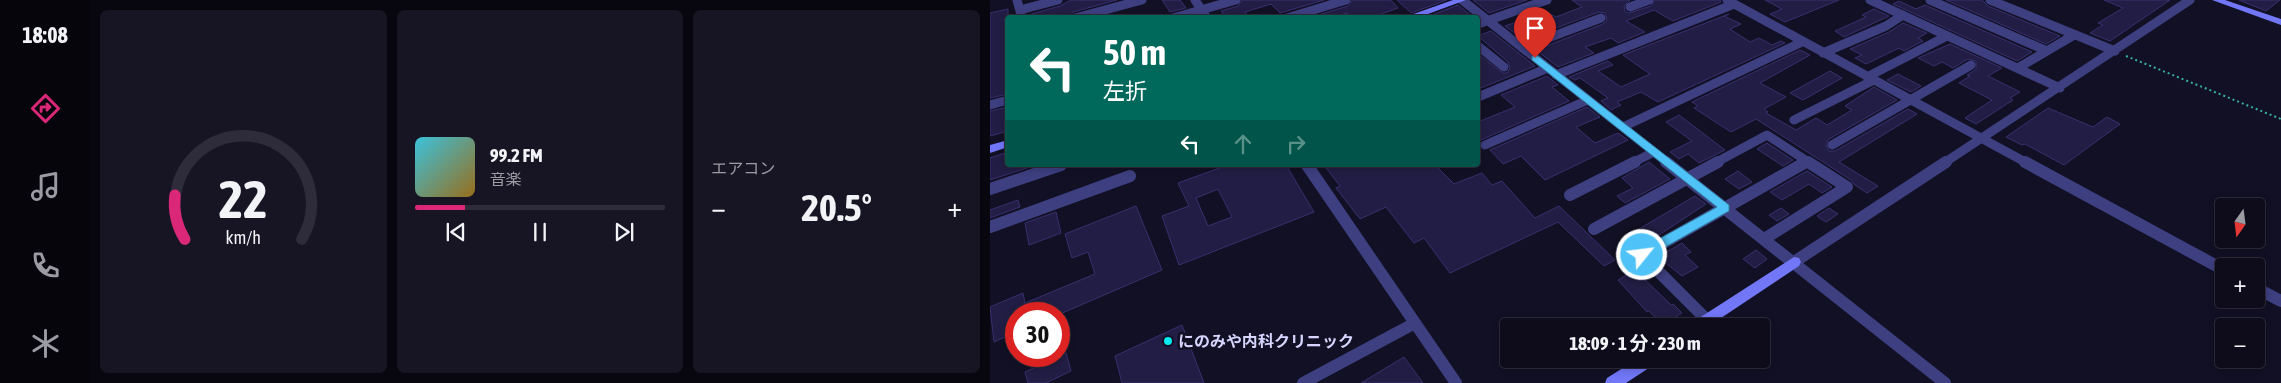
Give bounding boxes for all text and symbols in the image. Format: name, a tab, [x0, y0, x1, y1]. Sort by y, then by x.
pin	[1514, 7, 1556, 58]
icon: arrive	[1521, 14, 1549, 42]
text: 18:08	[22, 22, 68, 48]
text: 50 m	[1103, 32, 1166, 72]
icon: left	[1020, 35, 1085, 100]
text: 左折	[1103, 78, 1147, 104]
icon: directions	[28, 91, 63, 126]
icon: left	[1176, 130, 1204, 158]
icon: ahead	[1229, 130, 1257, 158]
icon: right	[1282, 130, 1310, 158]
text: 99.2 FM	[490, 144, 543, 166]
text: エアコン	[711, 159, 775, 177]
icon: music	[28, 169, 63, 204]
text: 22	[219, 169, 268, 229]
text: 音楽	[490, 170, 522, 188]
text: 20.5°	[801, 186, 872, 229]
text: −	[711, 191, 726, 223]
text: +	[947, 191, 962, 223]
north arrow	[2215, 198, 2265, 248]
map controls	[2215, 198, 2265, 368]
icon: previous	[442, 218, 470, 246]
icon: pause	[526, 218, 554, 246]
icon: next	[610, 218, 638, 246]
text: km/h	[226, 227, 261, 248]
position arrow	[1615, 228, 1667, 280]
icon: phone	[28, 248, 63, 283]
button: +	[2215, 258, 2265, 308]
speed limit sign: 30	[1005, 302, 1070, 367]
button: −	[2215, 318, 2265, 368]
icon: climate	[28, 326, 63, 361]
place label: にのみや内科クリニック	[1178, 332, 1354, 350]
text: 18:09 · 1 分 · 230 m	[1569, 332, 1701, 354]
marker: にのみや内科クリニック	[1162, 335, 1174, 347]

